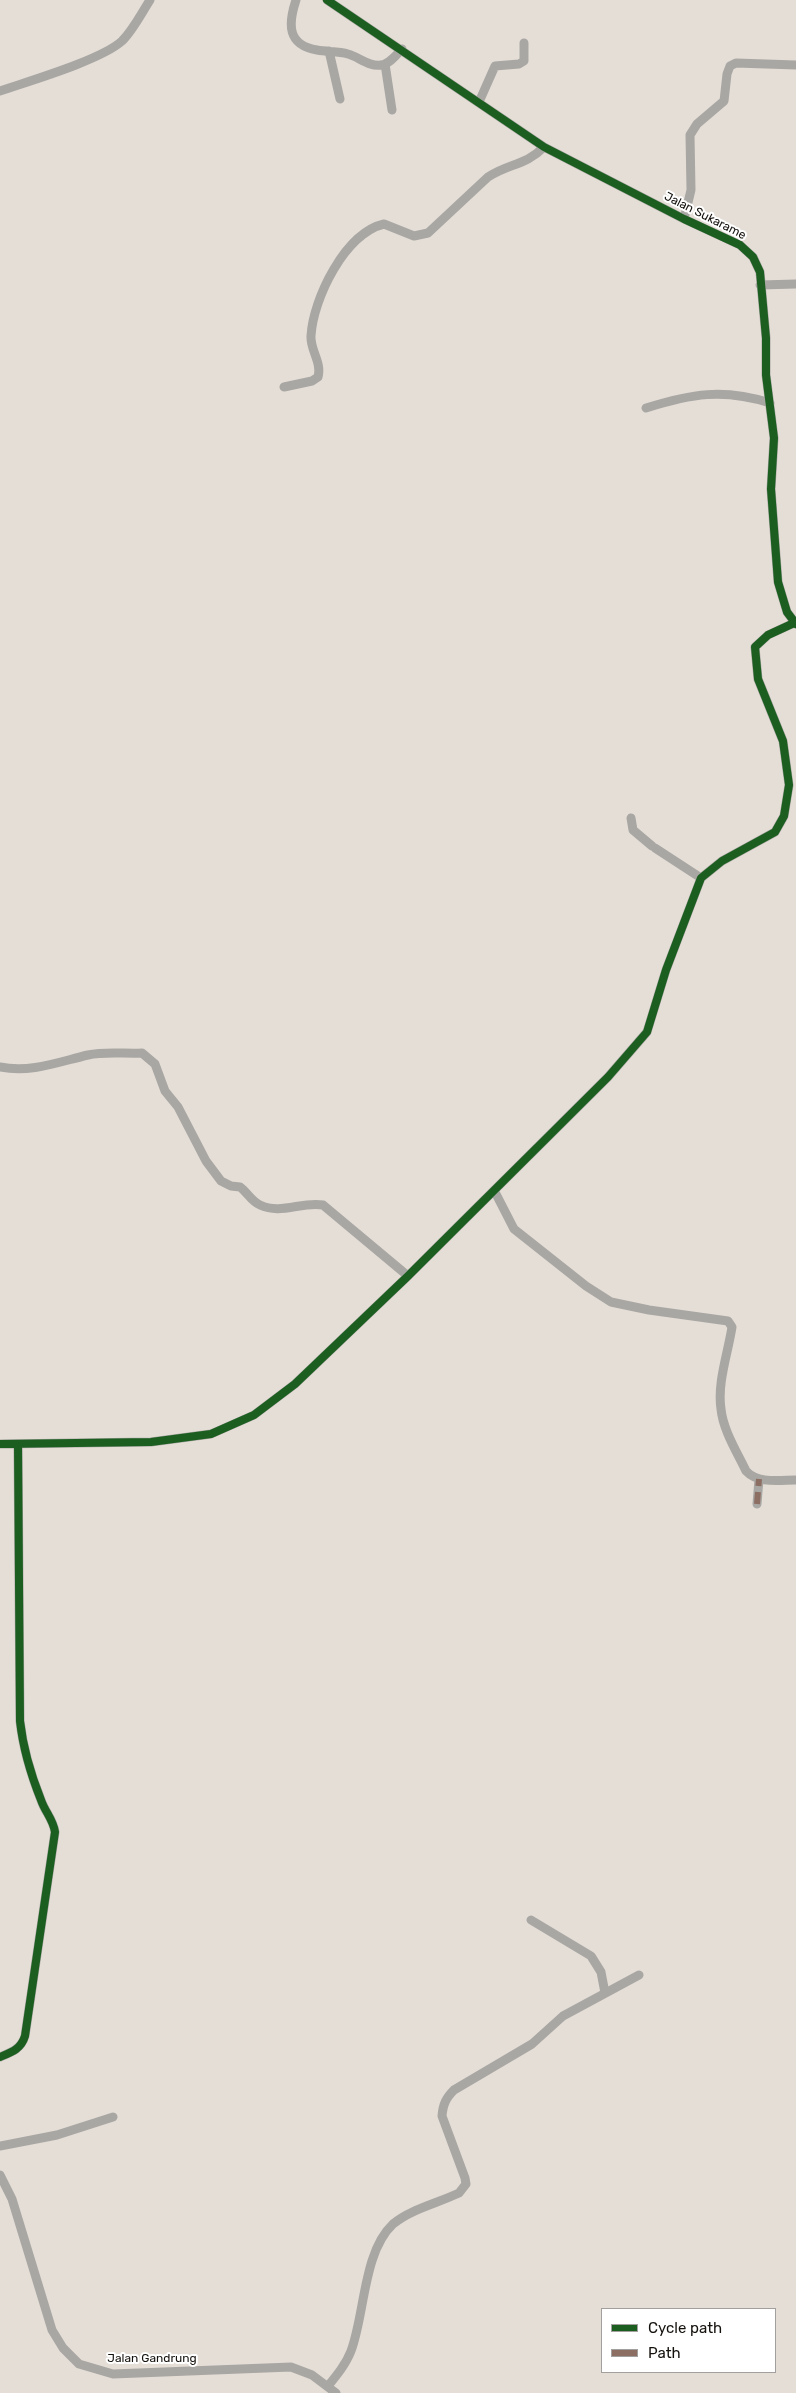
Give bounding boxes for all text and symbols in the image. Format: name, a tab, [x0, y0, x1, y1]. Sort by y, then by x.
street label: Jalan Sukarame	[662, 189, 748, 243]
legend	[601, 2308, 776, 2373]
text: Cycle path	[648, 2319, 722, 2337]
text: Path	[648, 2344, 681, 2362]
street label: Jalan Gandrung	[107, 2352, 197, 2366]

